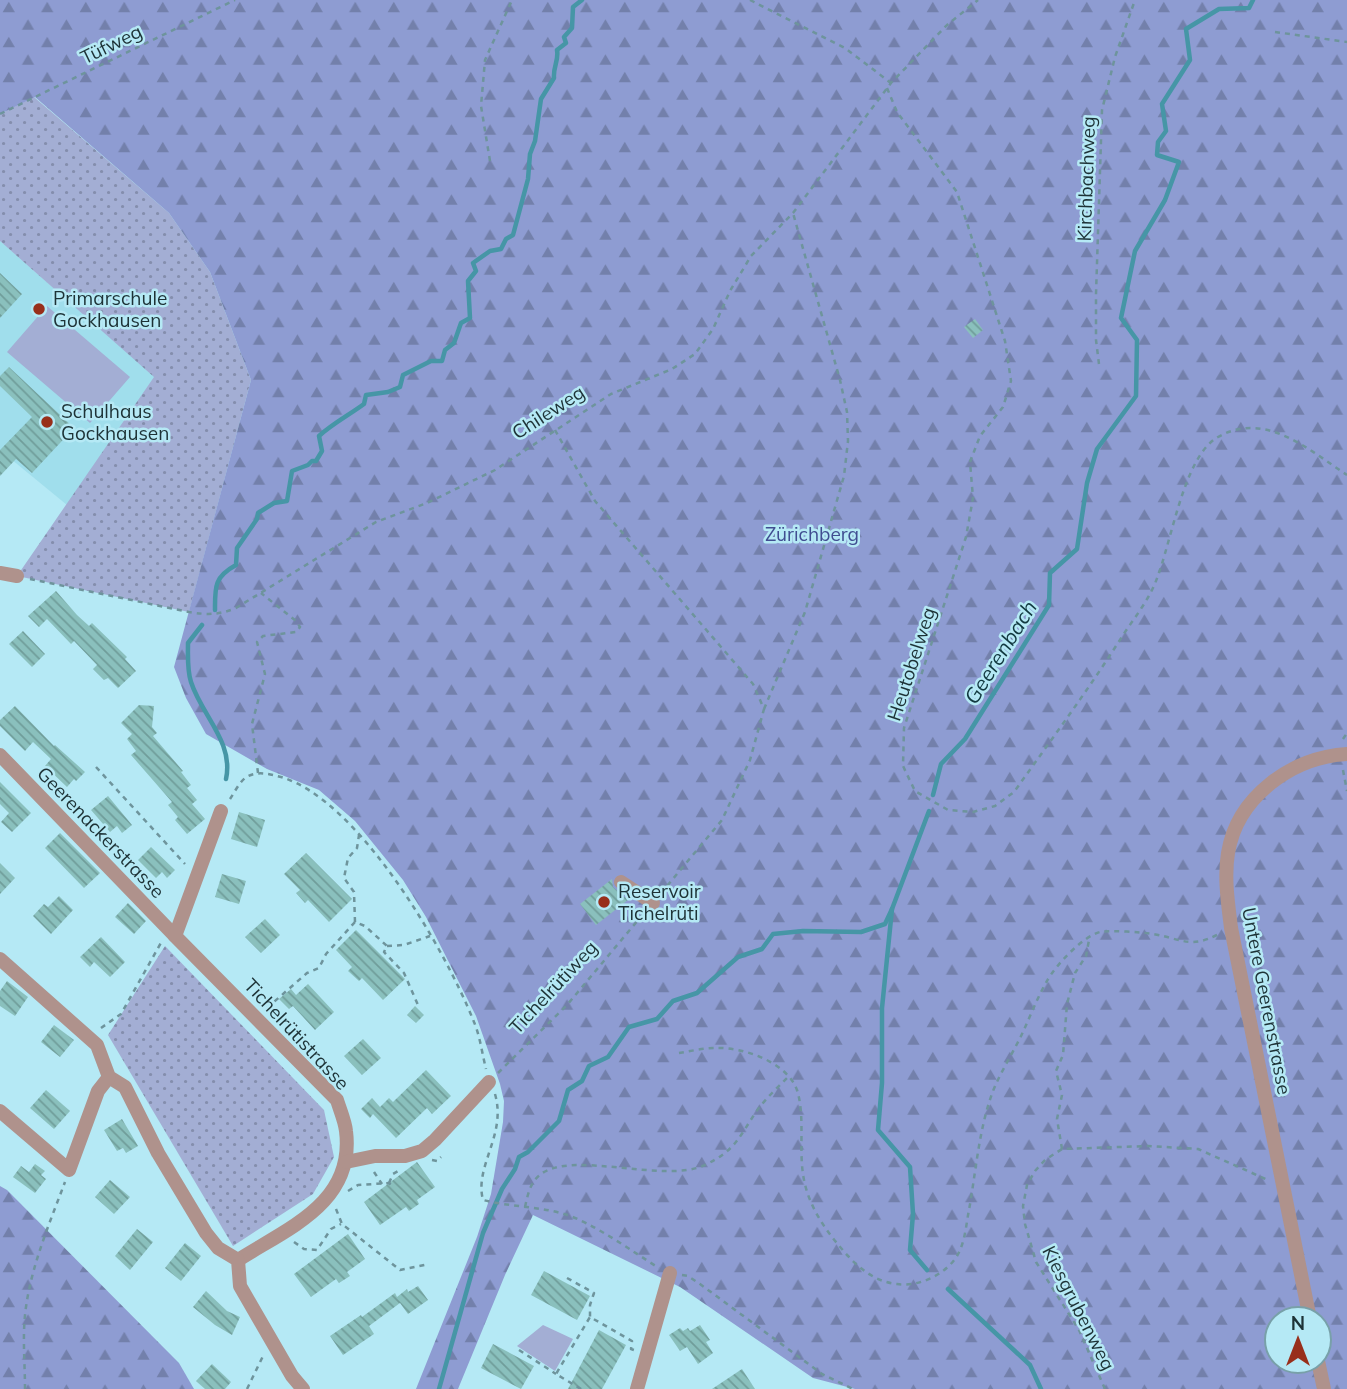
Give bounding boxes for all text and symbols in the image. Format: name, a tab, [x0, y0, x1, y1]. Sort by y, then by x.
street label: Tüfweg	[76, 19, 146, 69]
street label: Kirchbachweg	[1072, 116, 1100, 242]
place label: Primarschule Gockhausen	[53, 286, 167, 332]
marker: Primarschule Gockhausen	[31, 301, 47, 317]
street label: Chileweg	[507, 380, 589, 444]
place label: Schulhaus Gockhausen	[61, 399, 169, 445]
marker: Schulhaus Gockhausen	[39, 414, 55, 430]
park label: Zürichberg	[765, 522, 859, 546]
water label: Geerenbach	[958, 595, 1042, 709]
street label: Heutobelweg	[881, 604, 941, 724]
street label: Geerenackerstrasse	[32, 761, 170, 903]
place label: Reservoir Tichelrüti	[618, 879, 701, 925]
marker: Reservoir Tichelrüti	[596, 894, 612, 910]
street label: Untere Geerenstrasse	[1237, 905, 1297, 1097]
street label: Tichelrütiweg	[504, 935, 602, 1039]
street label: Tichelrütistrasse	[239, 973, 355, 1095]
street label: Kiesgrubenweg	[1037, 1242, 1121, 1374]
north arrow	[1263, 1305, 1333, 1375]
text: N	[1291, 1311, 1305, 1335]

